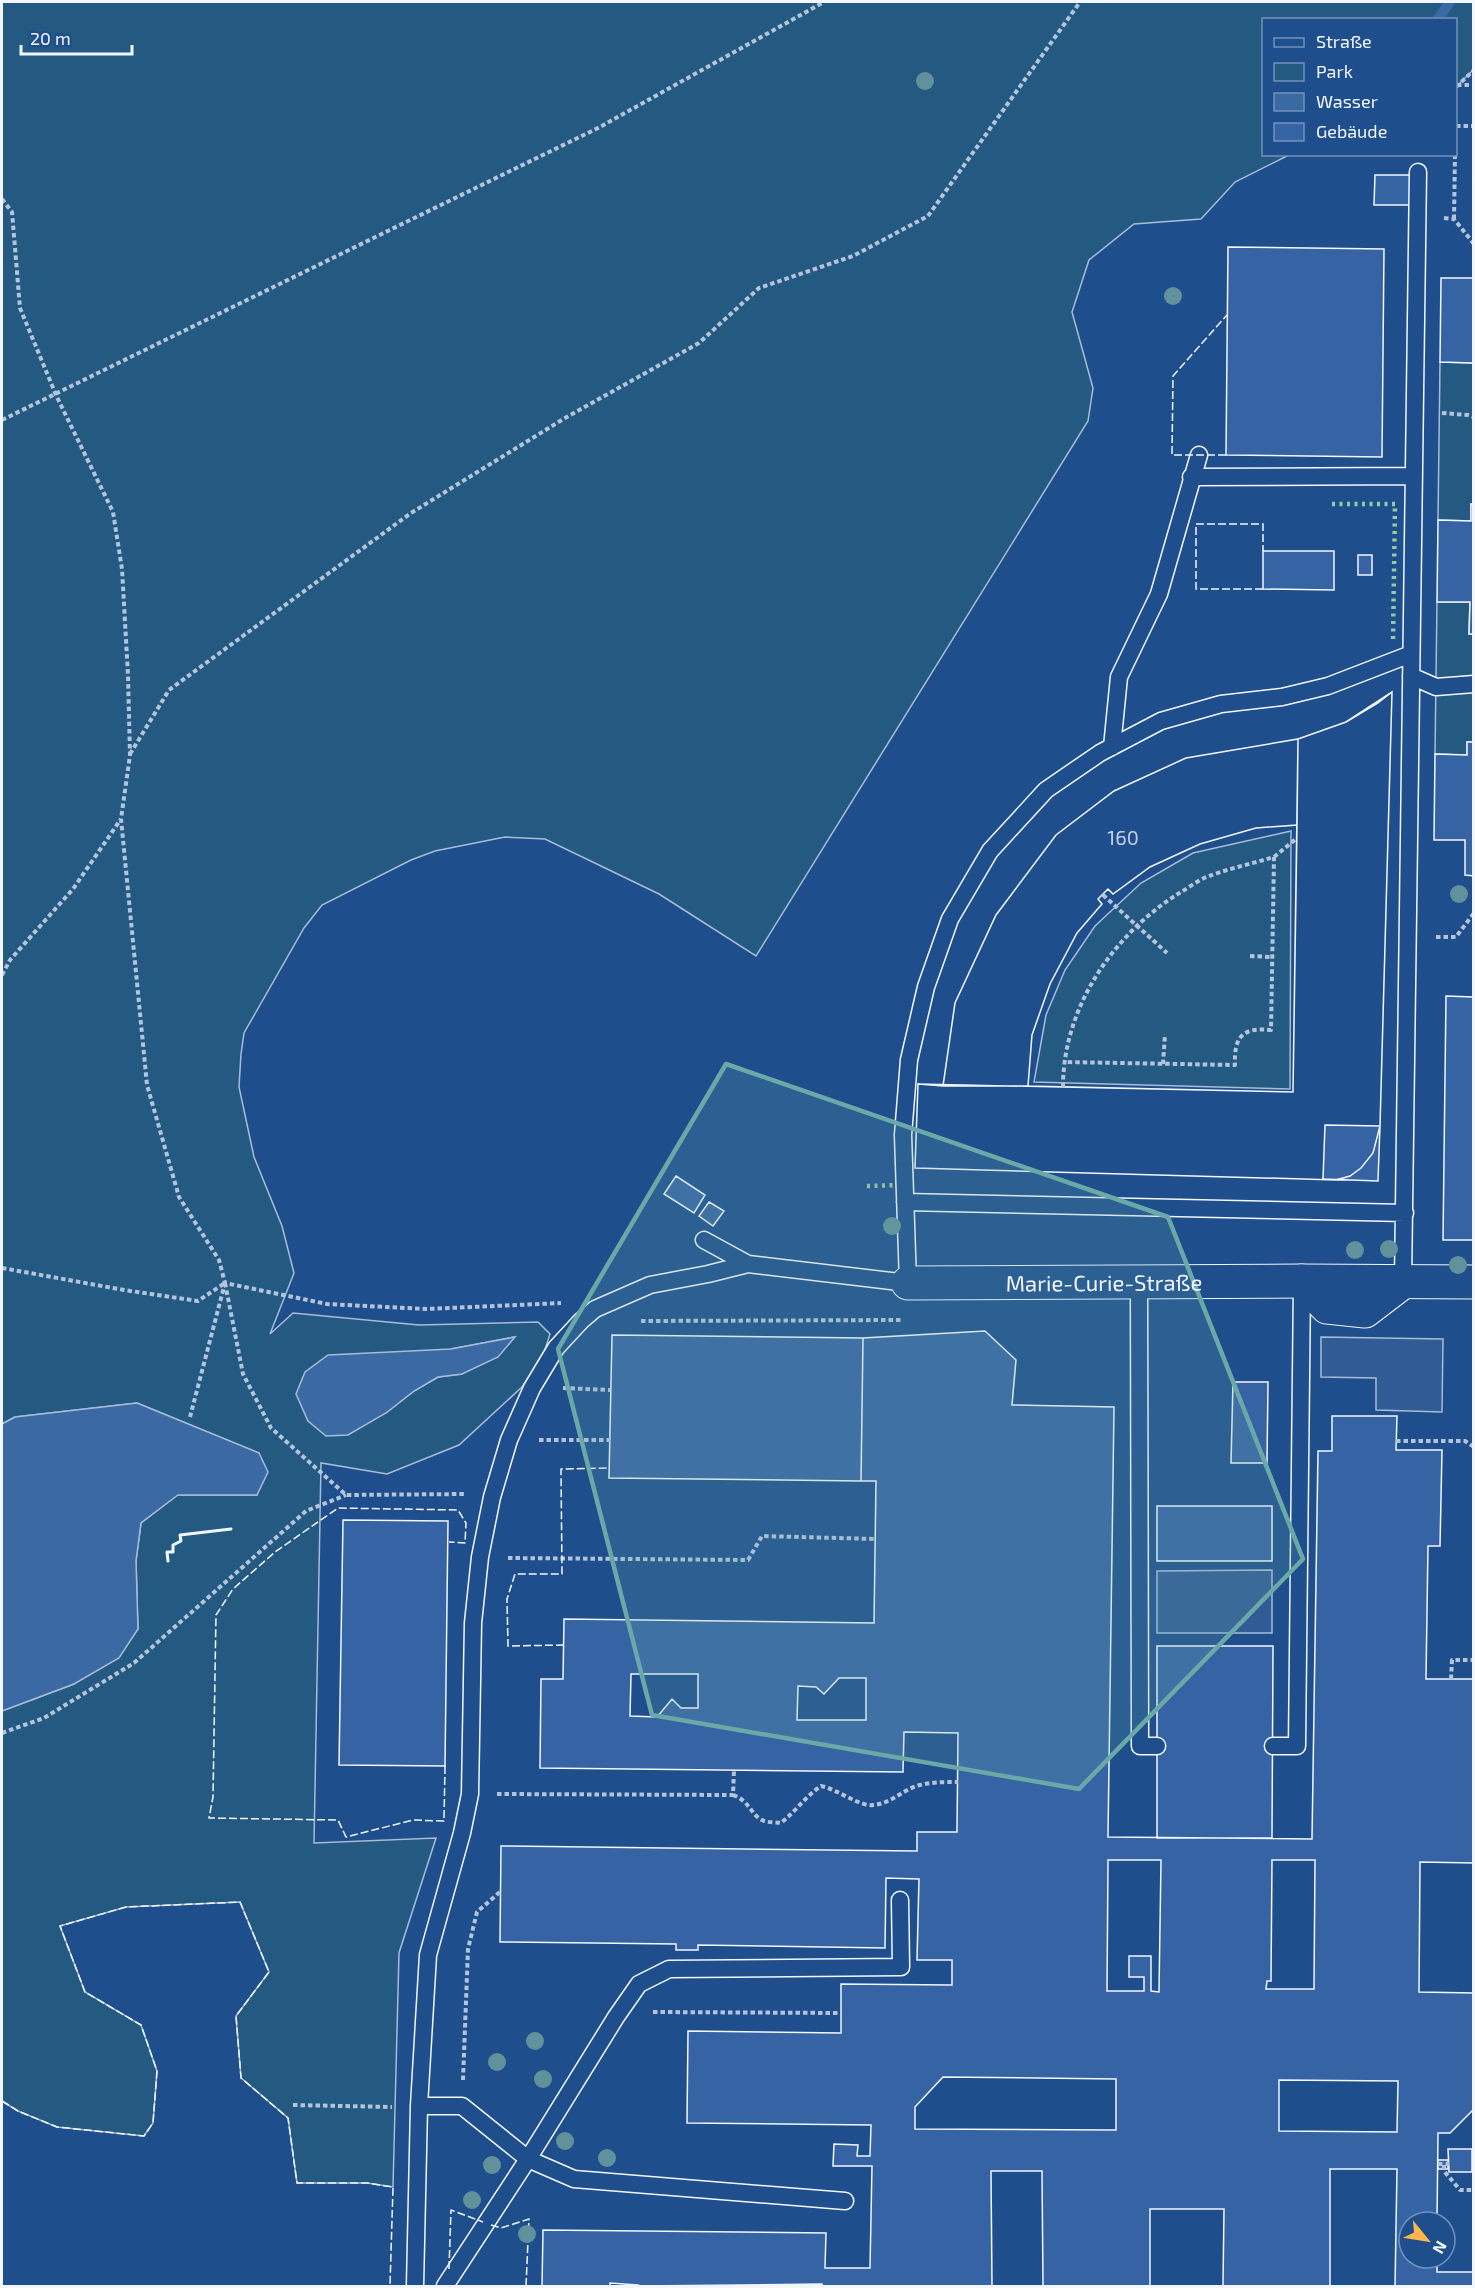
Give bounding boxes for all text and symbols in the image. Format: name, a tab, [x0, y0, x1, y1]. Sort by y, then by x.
scale bar	[21, 18, 132, 56]
legend	[1262, 18, 1457, 156]
text: 20 m	[30, 27, 71, 49]
text: Straße	[1316, 30, 1372, 52]
text: Park	[1316, 60, 1353, 82]
text: Wasser	[1316, 90, 1378, 112]
text: Gebäude	[1316, 120, 1387, 142]
house number: 160	[1107, 825, 1139, 849]
street label: Marie-Curie-Straße	[1006, 1269, 1202, 1296]
north arrow	[1397, 2210, 1457, 2270]
text: N	[1429, 2238, 1452, 2258]

